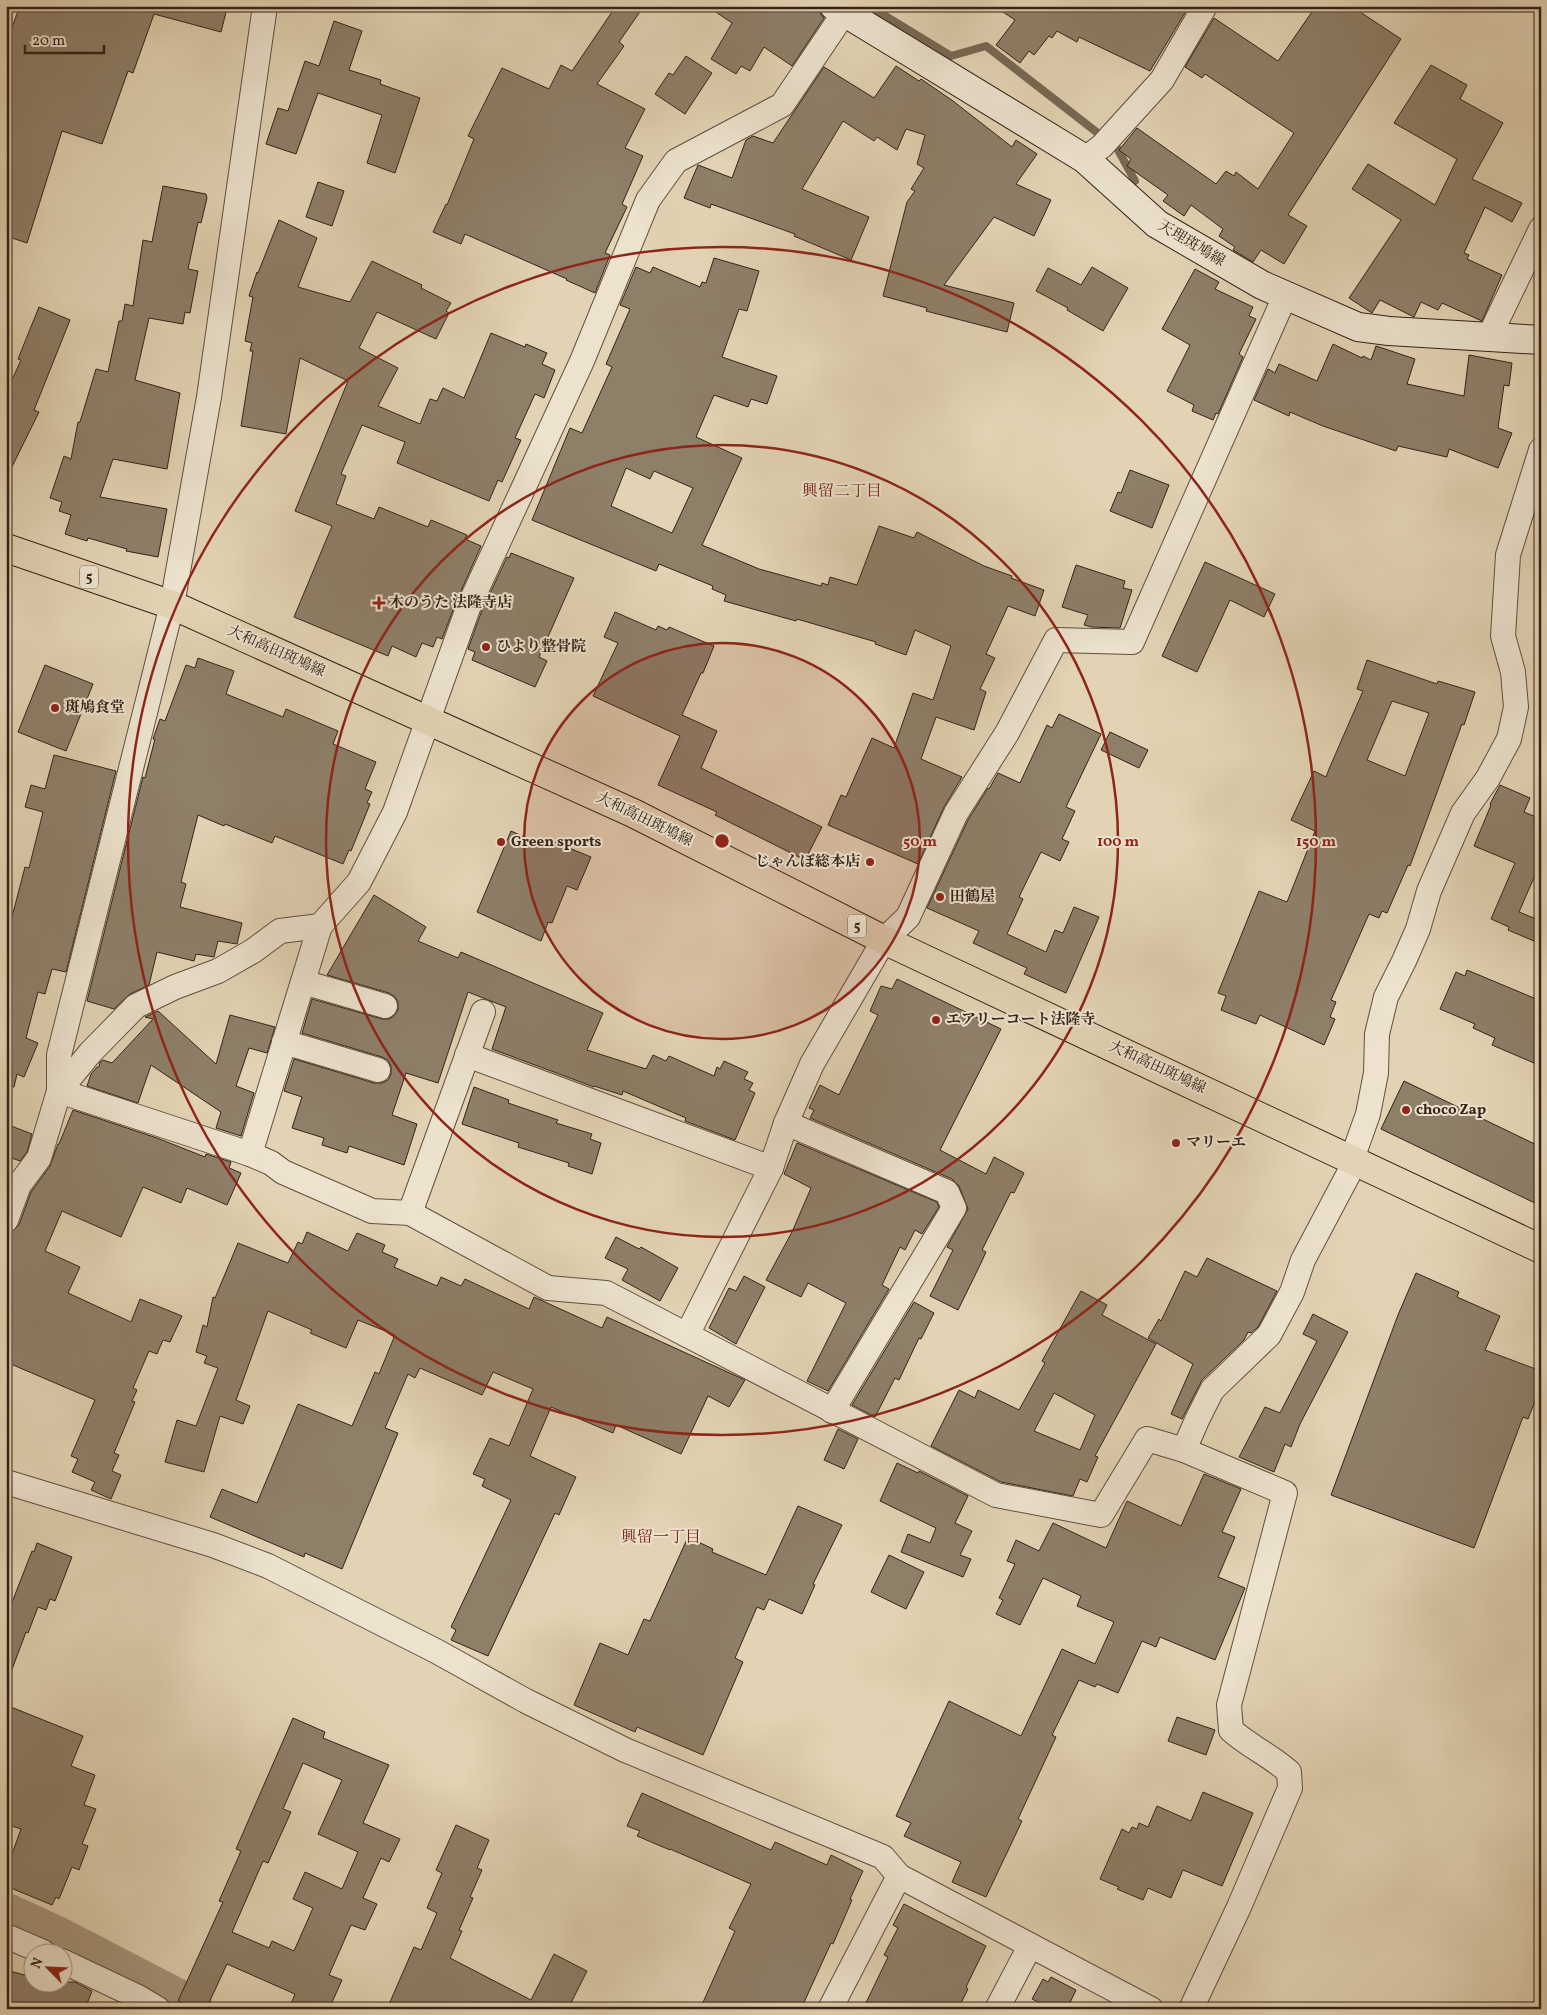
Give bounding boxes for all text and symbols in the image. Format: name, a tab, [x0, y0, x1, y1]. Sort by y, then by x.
scale bar	[25, 22, 104, 54]
text: 20 m	[32, 31, 65, 52]
street label: 天理斑鳩線	[1153, 216, 1229, 272]
district label: 興留二丁目	[802, 481, 882, 503]
road number: 5	[80, 566, 98, 588]
place label: 木のうた 法隆寺店	[389, 593, 512, 614]
marker: 木のうた 法隆寺店	[373, 597, 385, 609]
street label: 大和高田斑鳩線	[224, 621, 328, 683]
place label: ひより整骨院	[496, 637, 586, 658]
marker: ひより整骨院	[480, 641, 492, 653]
place label: 斑鳩食堂	[65, 698, 125, 719]
marker: 斑鳩食堂	[49, 702, 61, 714]
street label: 大和高田斑鳩線	[592, 788, 696, 852]
place label: Green sports	[511, 832, 602, 853]
centre of rings	[713, 832, 731, 850]
text: 50 m	[903, 832, 937, 853]
text: 100 m	[1097, 832, 1140, 853]
text: 150 m	[1296, 832, 1336, 853]
marker: Green sports	[495, 836, 507, 848]
place label: じゃんぼ総本店	[755, 852, 860, 873]
marker: じゃんぼ総本店	[864, 856, 876, 868]
place label: 田鶴屋	[950, 887, 995, 908]
marker: 田鶴屋	[934, 891, 946, 903]
road number: 5	[848, 914, 866, 938]
place label: エアリーコート法隆寺	[946, 1010, 1095, 1031]
marker: エアリーコート法隆寺	[930, 1014, 942, 1026]
street label: 大和高田斑鳩線	[1105, 1036, 1209, 1100]
place label: choco Zap	[1416, 1100, 1486, 1121]
marker: choco Zap	[1400, 1104, 1412, 1116]
place label: マリーエ	[1186, 1133, 1246, 1154]
marker: マリーエ	[1170, 1137, 1182, 1149]
district label: 興留一丁目	[621, 1527, 701, 1549]
north arrow	[22, 1942, 72, 1992]
text: N	[27, 1955, 48, 1972]

